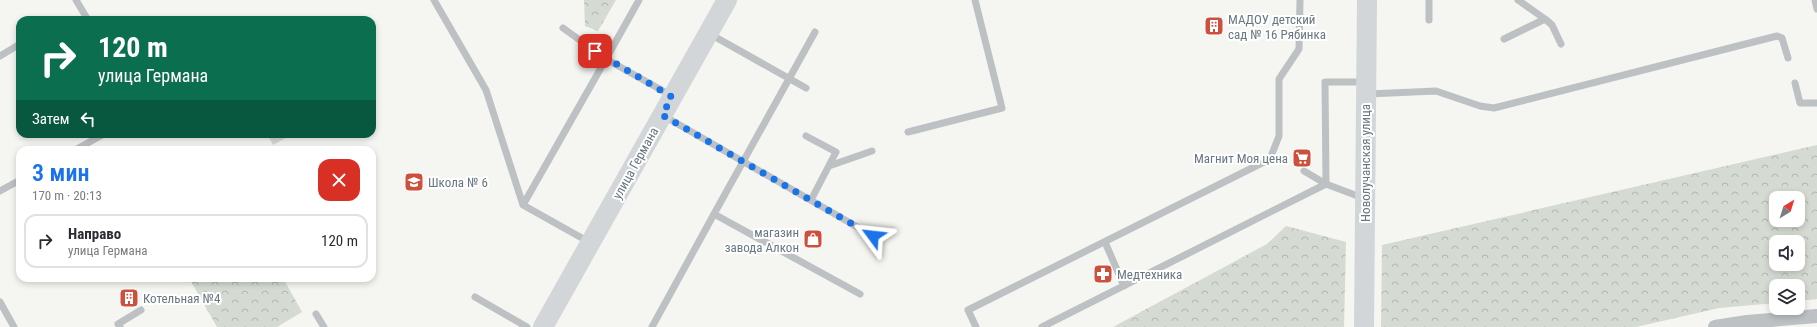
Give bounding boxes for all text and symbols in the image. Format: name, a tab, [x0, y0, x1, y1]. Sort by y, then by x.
place label: МАДОУ детский сад № 16 Рябинка	[1228, 12, 1326, 42]
building icon: МАДОУ детский сад № 16 Рябинка	[1203, 15, 1225, 37]
text: 120 m	[98, 31, 168, 64]
icon: right	[32, 32, 84, 84]
pin	[578, 34, 612, 68]
icon: arrive	[584, 40, 606, 62]
text: улица Германа	[98, 65, 208, 86]
street label: Новолучанская улица	[1358, 104, 1373, 222]
icon: left	[77, 108, 99, 130]
text: Затем	[32, 110, 69, 128]
street label: улица Германа	[610, 125, 661, 202]
supermarket icon: Магнит Моя цена	[1291, 147, 1313, 169]
place label: Магнит Моя цена	[1194, 151, 1288, 166]
text: 3 мин	[32, 159, 90, 187]
button: close	[318, 159, 360, 201]
school or university icon: Школа № 6	[403, 171, 425, 193]
place label: Школа № 6	[428, 175, 488, 190]
text: 170 m · 20:13	[32, 188, 102, 203]
north arrow	[1769, 191, 1805, 227]
map controls	[1769, 191, 1805, 315]
position arrow	[852, 215, 894, 257]
text: Направо	[68, 225, 121, 243]
place label: магазин завода Алкон	[725, 225, 799, 255]
shop icon: магазин завода Алкон	[802, 228, 824, 250]
icon: right	[34, 230, 56, 252]
text: 120 m	[321, 232, 358, 250]
button: sound	[1769, 235, 1805, 271]
text: улица Германа	[68, 243, 148, 258]
pharmacy icon: Медтехника	[1092, 263, 1114, 285]
place label: Медтехника	[1117, 267, 1182, 282]
button: layers	[1769, 279, 1805, 315]
building icon: Котельная №4	[118, 287, 140, 309]
place label: Котельная №4	[143, 291, 221, 306]

